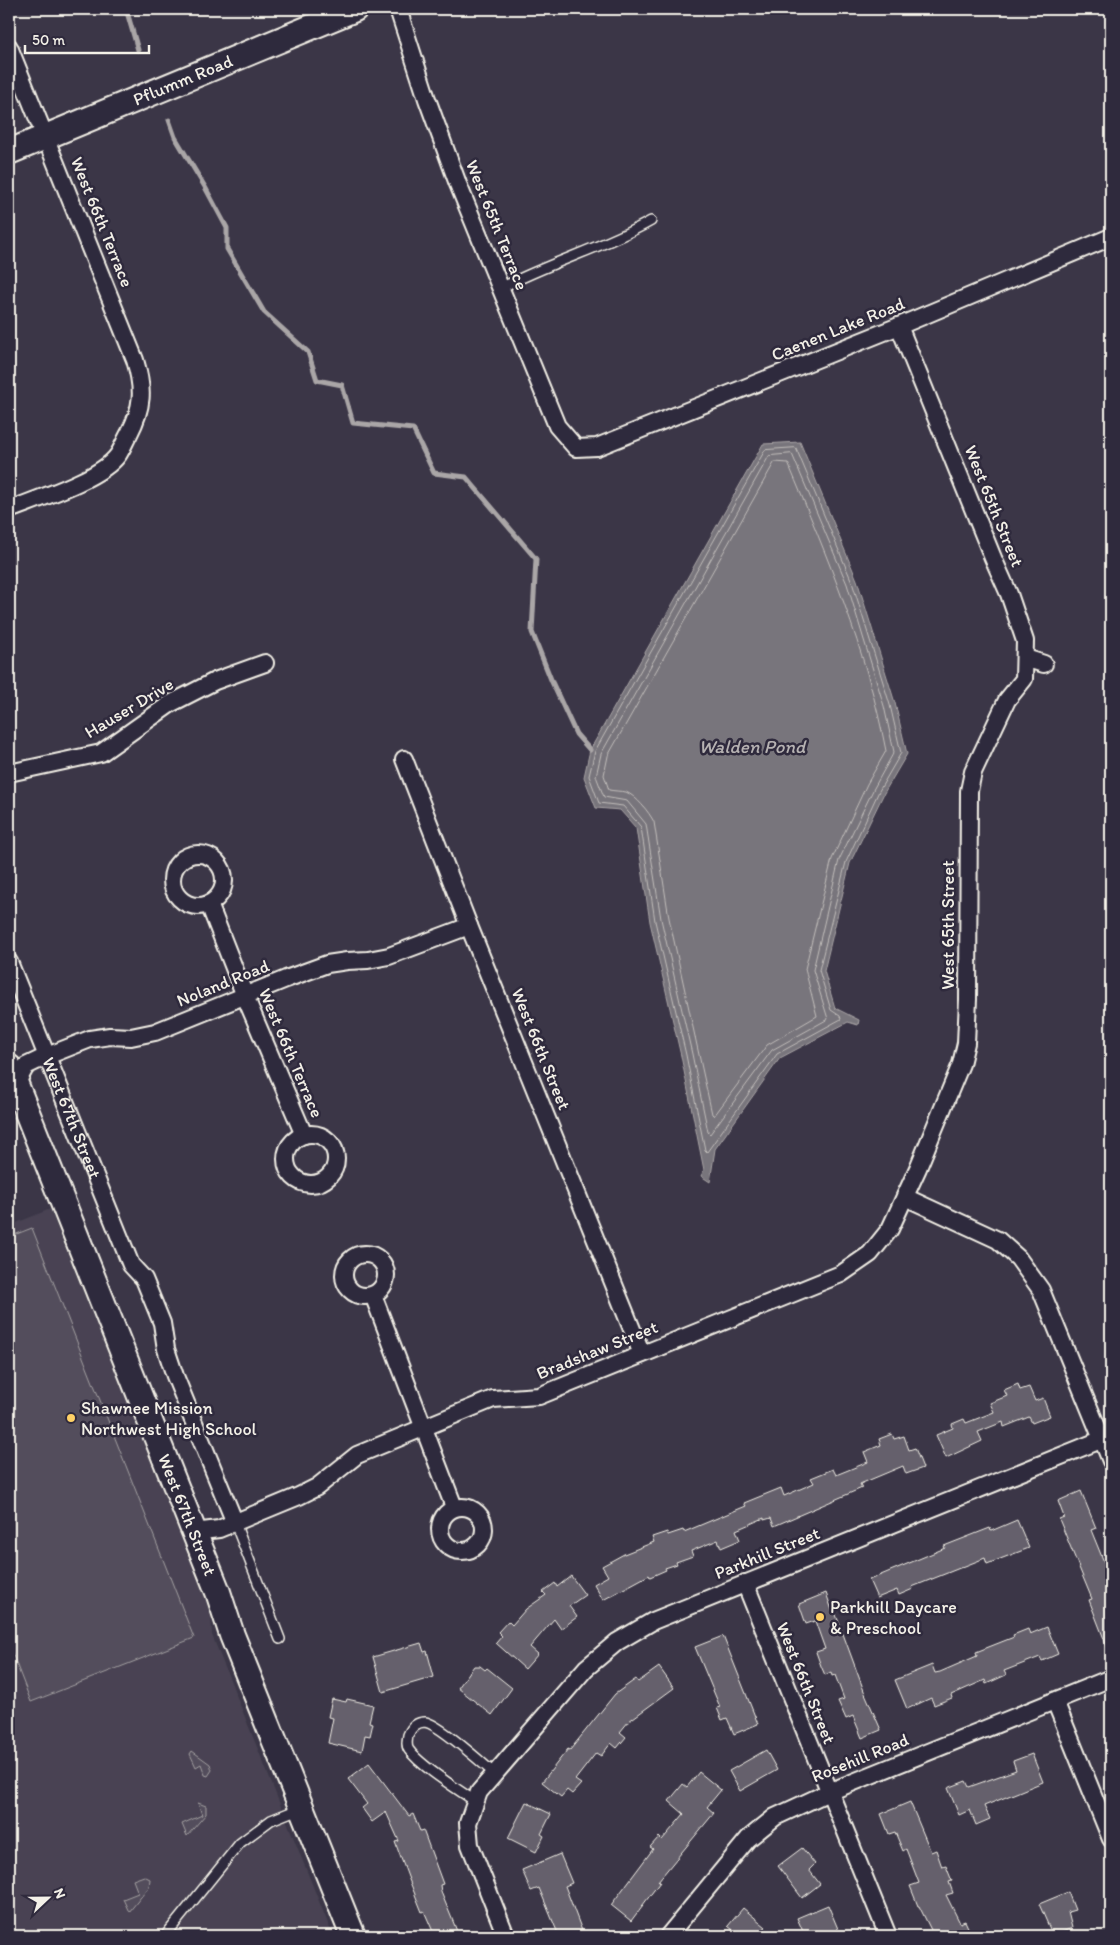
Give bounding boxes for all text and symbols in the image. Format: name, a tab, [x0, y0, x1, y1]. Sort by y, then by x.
scale bar	[25, 22, 149, 54]
text: 50 m	[32, 31, 65, 49]
street label: Pflumm Road	[130, 50, 236, 111]
street label: West 66th Terrace	[66, 154, 138, 290]
street label: West 65th Terrace	[461, 157, 533, 293]
street label: Caenen Lake Road	[768, 292, 908, 366]
street label: West 65th Street	[960, 442, 1029, 570]
street label: Hauser Drive	[81, 673, 177, 743]
water label: Walden Pond	[699, 735, 807, 758]
street label: West 65th Street	[937, 860, 959, 990]
street label: Noland Road	[173, 954, 273, 1012]
street label: West 66th Terrace	[254, 985, 328, 1121]
street label: West 66th Street	[507, 985, 576, 1113]
street label: West 67th Street	[37, 1054, 106, 1182]
street label: Bradshaw Street	[533, 1316, 661, 1384]
place label: Shawnee Mission Northwest High School	[81, 1397, 257, 1440]
marker: Shawnee Mission Northwest High School	[65, 1412, 77, 1424]
street label: West 67th Street	[153, 1451, 221, 1579]
street label: Parkhill Street	[711, 1522, 823, 1584]
place label: Parkhill Daycare & Preschool	[830, 1596, 957, 1639]
marker: Parkhill Daycare & Preschool	[814, 1611, 826, 1623]
street label: West 66th Street	[772, 1619, 841, 1747]
street label: Rosehill Road	[808, 1728, 912, 1787]
north arrow	[22, 1872, 72, 1922]
text: N	[50, 1886, 69, 1901]

